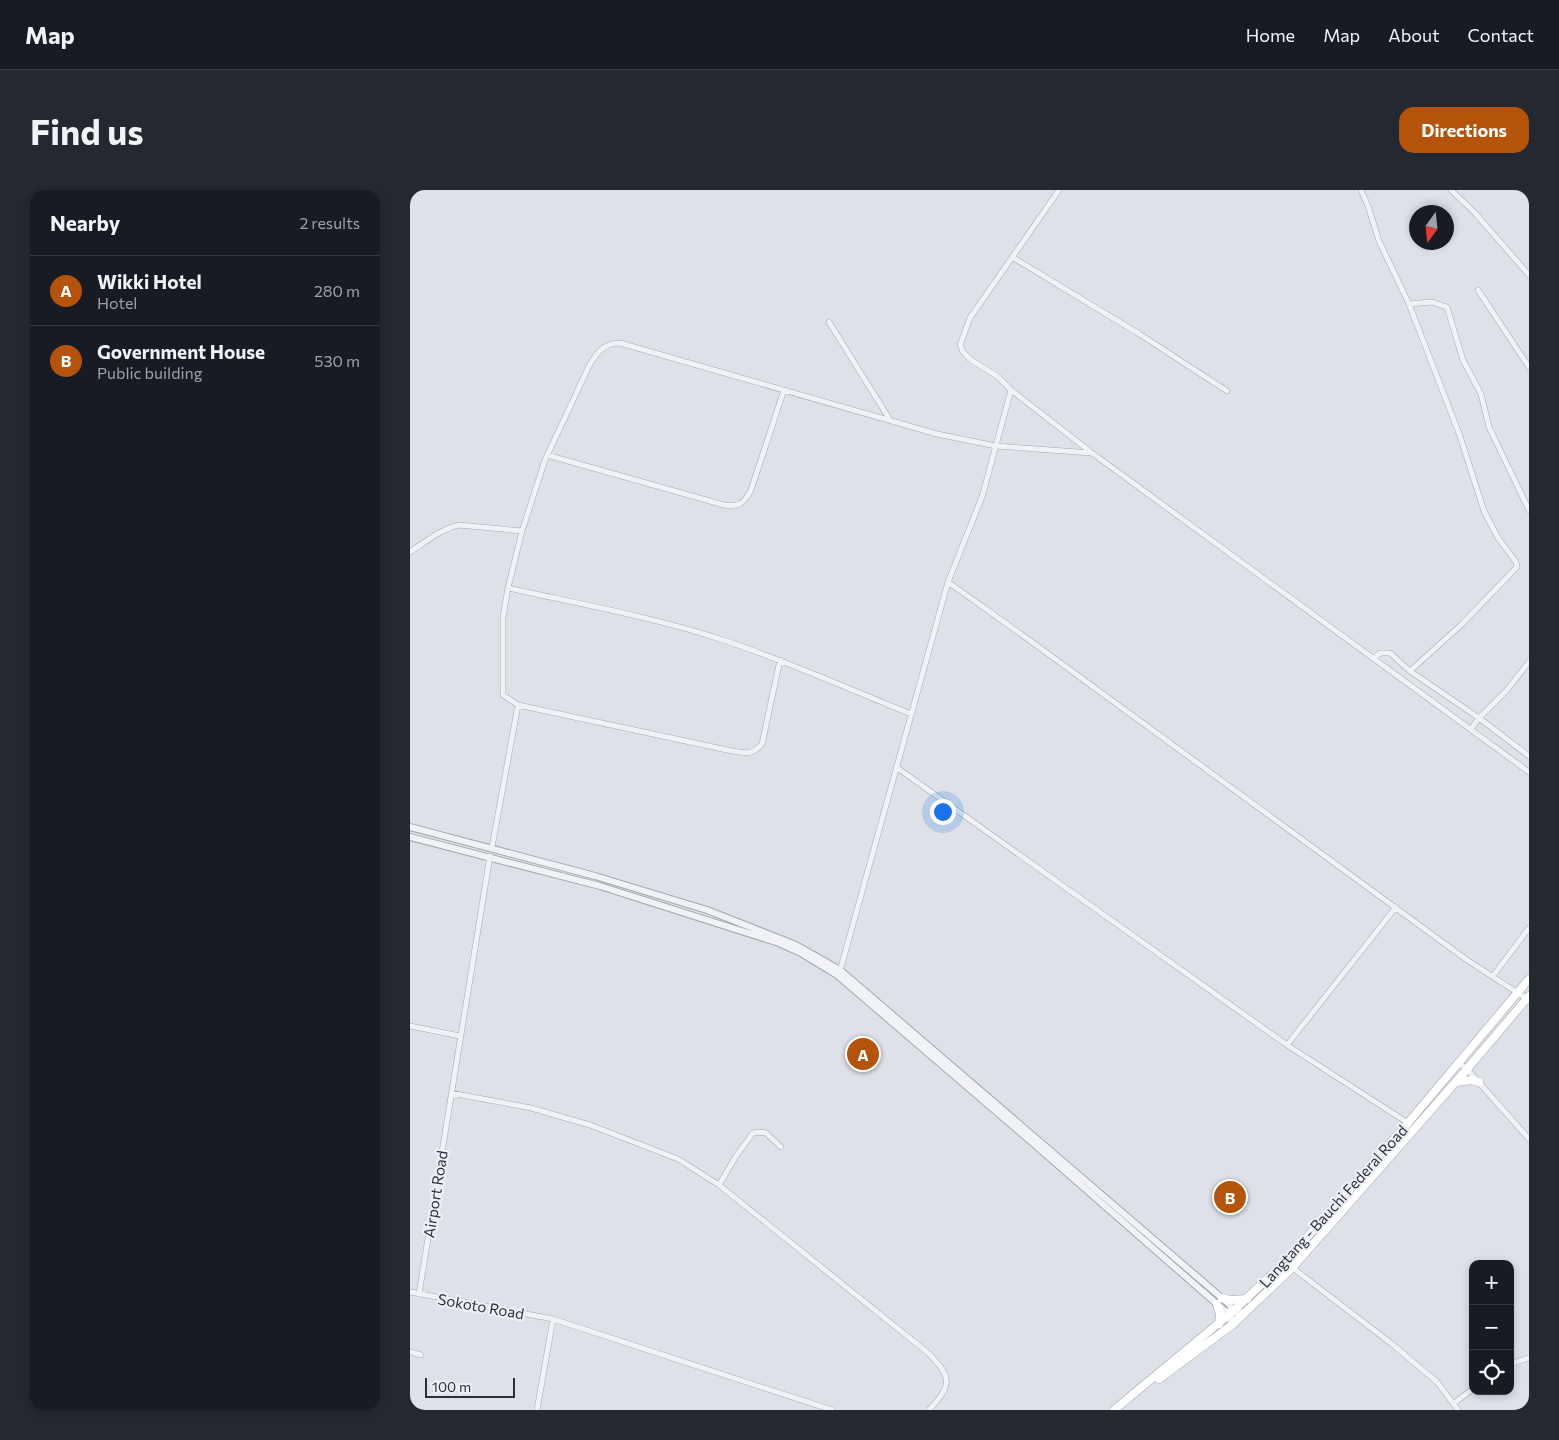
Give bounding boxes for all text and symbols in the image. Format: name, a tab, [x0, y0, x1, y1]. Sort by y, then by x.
text: Map	[25, 20, 75, 49]
text: Home	[1246, 24, 1295, 46]
text: Map	[1323, 24, 1360, 46]
text: About	[1388, 24, 1440, 46]
text: Contact	[1468, 24, 1534, 46]
button: Directions	[1399, 107, 1529, 153]
text: Find us	[30, 109, 144, 152]
north arrow	[1409, 205, 1454, 250]
text: Nearby	[50, 210, 120, 235]
text: 2 results	[299, 213, 360, 232]
text: Wikki Hotel	[97, 270, 202, 293]
text: A	[60, 281, 72, 300]
text: 280 m	[314, 281, 360, 300]
text: Hotel	[97, 293, 137, 312]
text: Government House	[97, 340, 265, 363]
text: B	[61, 351, 71, 370]
text: 530 m	[314, 351, 360, 370]
text: Public building	[97, 363, 202, 382]
your location	[930, 799, 956, 825]
pin: A	[847, 1035, 879, 1073]
street label: Langtang - Bauchi Federal Road	[1255, 1121, 1411, 1291]
street label: Airport Road	[419, 1149, 451, 1239]
pin: B	[1214, 1178, 1246, 1216]
map controls	[1469, 1260, 1514, 1395]
button: +	[1469, 1260, 1514, 1305]
street label: Sokoto Road	[436, 1290, 526, 1322]
button: −	[1469, 1305, 1514, 1350]
button: locate	[1469, 1350, 1514, 1395]
scale bar	[425, 1375, 515, 1398]
text: 100 m	[432, 1378, 471, 1395]

